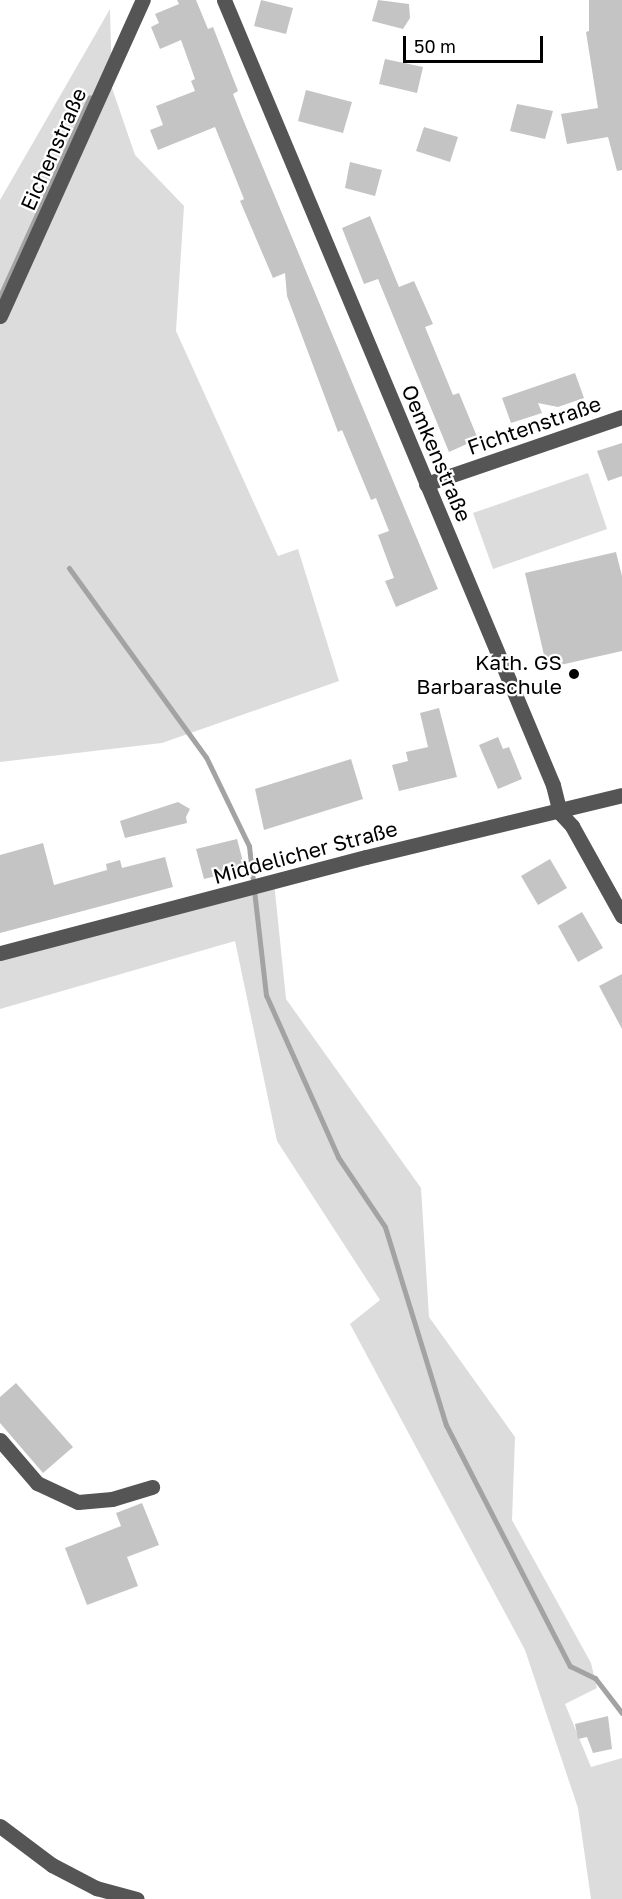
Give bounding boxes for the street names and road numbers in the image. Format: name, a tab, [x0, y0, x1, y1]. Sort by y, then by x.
street label: Eichenstraße	[15, 84, 91, 214]
street label: Oemkenstraße	[397, 381, 477, 525]
street label: Fichtenstraße	[464, 390, 604, 460]
street label: Middelicher Straße	[210, 815, 400, 889]

